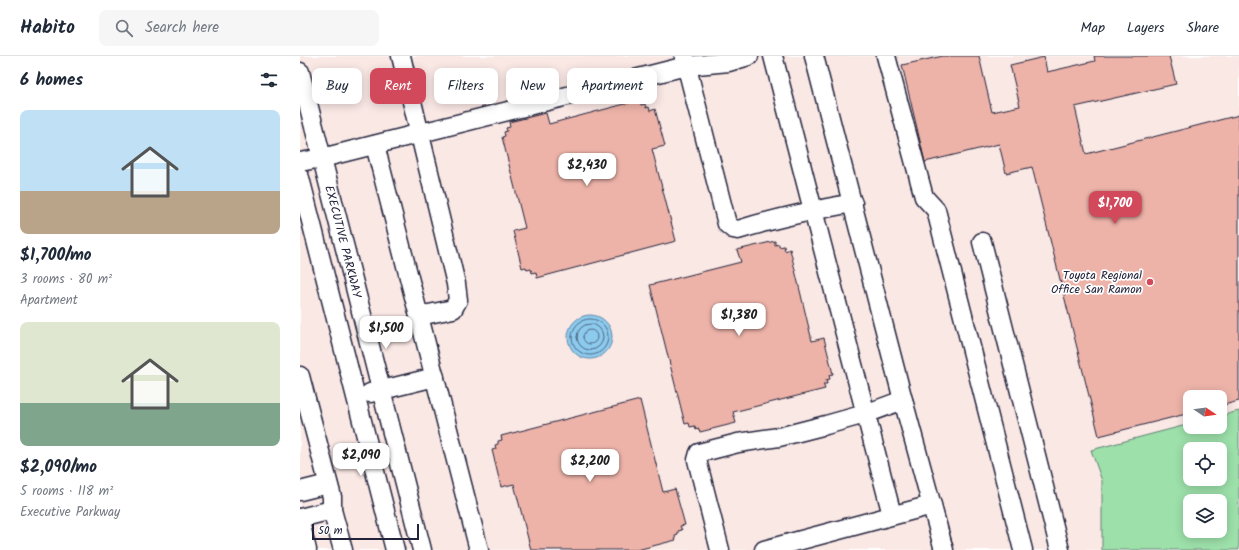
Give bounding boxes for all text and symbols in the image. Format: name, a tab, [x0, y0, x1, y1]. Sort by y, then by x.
search box	[99, 10, 379, 46]
text: Habito	[20, 13, 75, 43]
text: Search here	[145, 16, 219, 40]
icon: search	[113, 17, 135, 39]
text: Map	[1081, 17, 1105, 39]
text: Layers	[1127, 17, 1165, 39]
text: Share	[1187, 17, 1219, 39]
text: 6 homes	[20, 67, 83, 94]
chip: Buy	[312, 68, 362, 104]
chip: Rent	[370, 68, 426, 104]
chip: Filters	[434, 68, 498, 104]
chip: New	[506, 68, 559, 104]
chip: Apartment	[567, 68, 657, 104]
icon: filters	[258, 69, 280, 91]
icon: home	[114, 136, 186, 208]
pin: $2,430	[554, 153, 620, 187]
text: $2,430	[567, 155, 607, 176]
street label: EXECUTIVE PARKWAY	[320, 183, 367, 301]
pin: $1,700	[1082, 191, 1148, 225]
text: $1,700	[1098, 193, 1132, 214]
text: $1,700/mo	[20, 242, 92, 269]
place label: Toyota Regional Office San Ramon	[1051, 266, 1142, 299]
text: 3 rooms · 80 m²	[20, 269, 112, 290]
marker: Toyota Regional Office San Ramon	[1145, 277, 1155, 287]
text: Apartment	[20, 290, 78, 311]
pin: $1,380	[706, 303, 772, 337]
text: $1,380	[721, 305, 757, 326]
pin: $1,500	[353, 316, 419, 350]
text: $1,500	[369, 318, 403, 339]
icon: home	[114, 348, 186, 420]
north arrow	[1183, 390, 1227, 434]
map controls	[1183, 390, 1227, 538]
button: locate	[1183, 442, 1227, 486]
pin: $2,090	[328, 443, 394, 477]
text: $2,090	[342, 445, 380, 466]
pin: $2,200	[557, 449, 623, 483]
text: $2,200	[570, 451, 610, 472]
text: $2,090/mo	[20, 454, 97, 481]
text: 5 rooms · 118 m²	[20, 481, 113, 502]
button: layers	[1183, 494, 1227, 538]
text: Executive Parkway	[20, 502, 120, 523]
scale bar	[312, 522, 419, 541]
text: 50 m	[318, 522, 343, 540]

